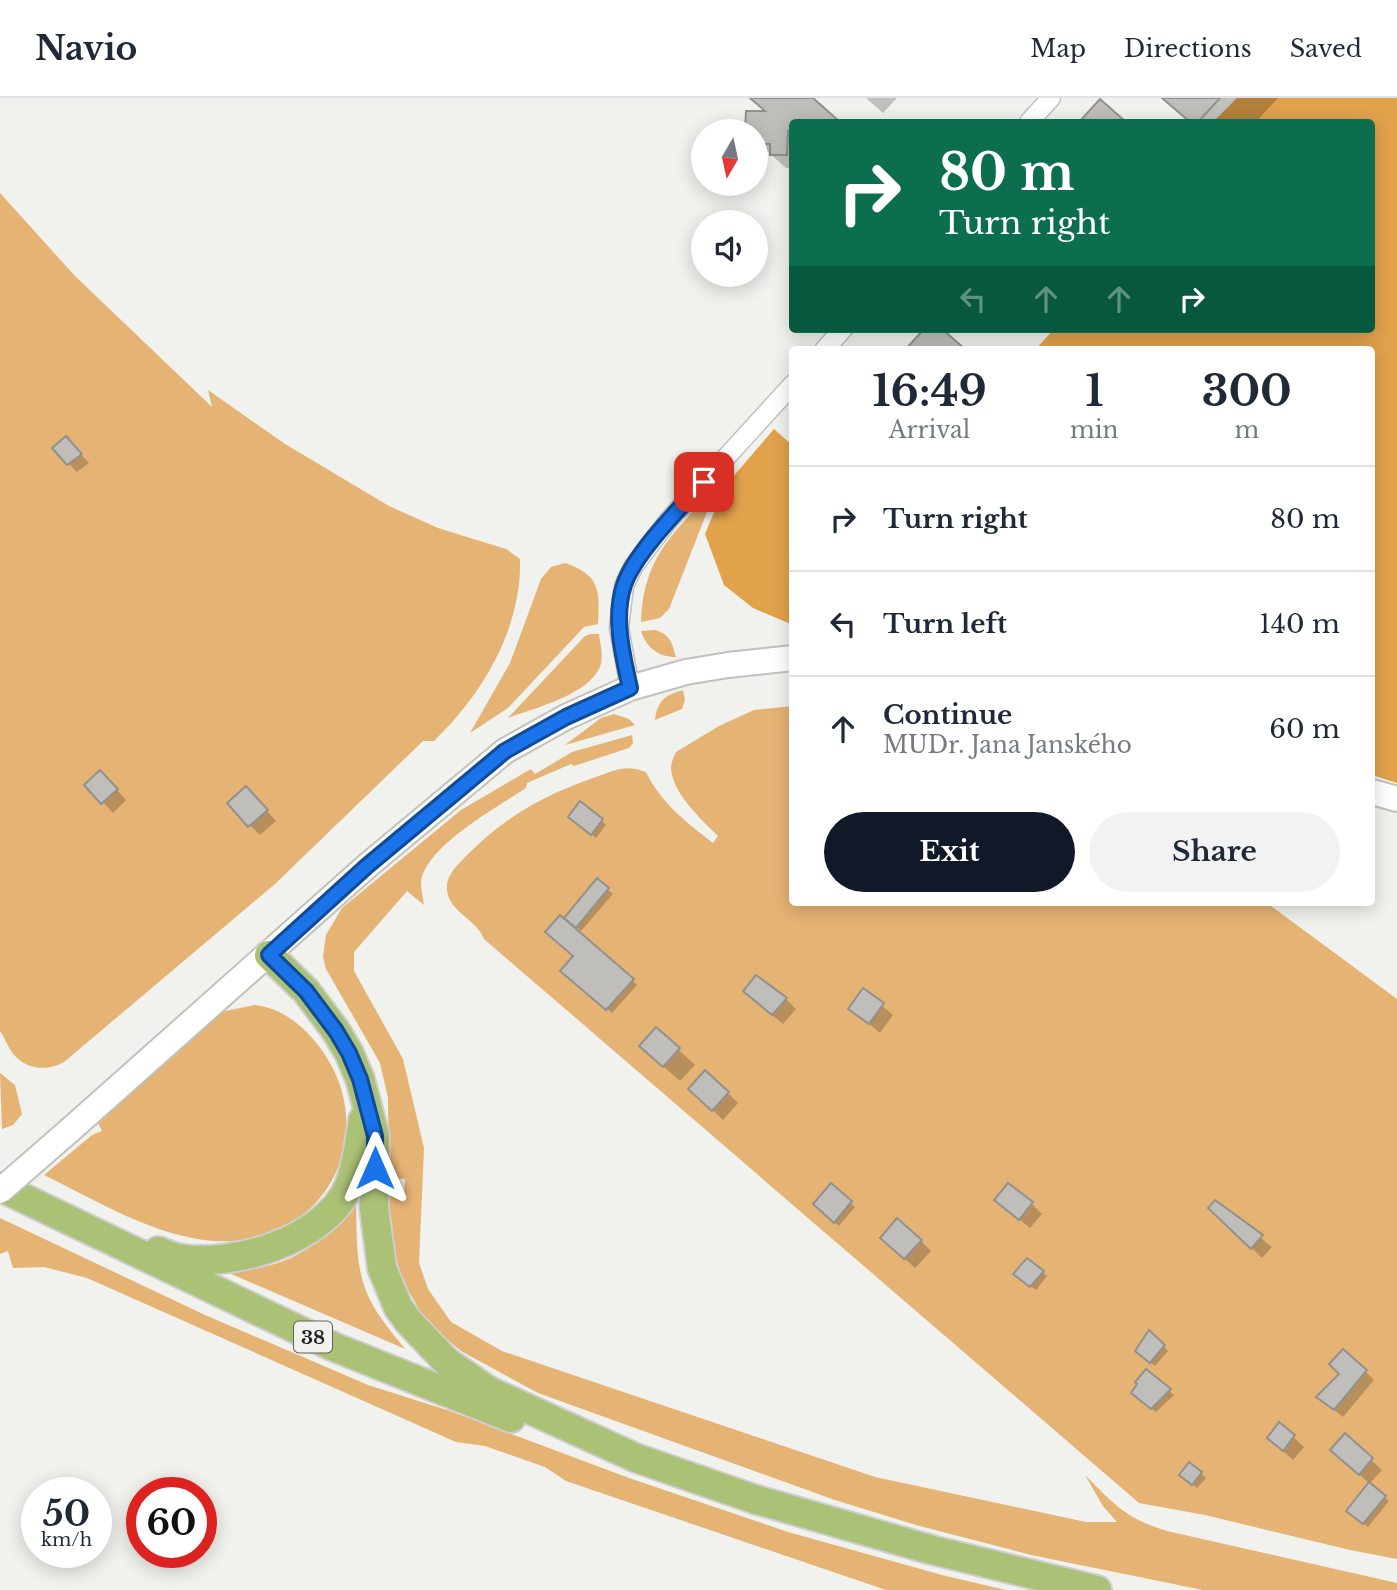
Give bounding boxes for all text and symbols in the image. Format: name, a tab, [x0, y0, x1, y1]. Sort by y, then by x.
text: Navio	[35, 28, 137, 69]
text: Map	[1030, 34, 1086, 63]
text: Directions	[1124, 34, 1252, 63]
text: Saved	[1290, 34, 1362, 63]
north arrow	[691, 119, 768, 196]
map controls	[691, 119, 768, 287]
text: 80 m	[939, 142, 1074, 203]
icon: right	[824, 147, 915, 238]
text: Turn right	[939, 203, 1110, 243]
button: sound	[691, 210, 768, 287]
icon: left	[954, 280, 992, 318]
icon: ahead	[1027, 280, 1065, 318]
icon: ahead	[1100, 280, 1138, 318]
icon: right	[1173, 280, 1211, 318]
text: 16:49	[872, 365, 987, 417]
text: 1	[1085, 365, 1103, 417]
text: 300	[1202, 365, 1292, 417]
text: Arrival	[889, 416, 970, 444]
text: min	[1070, 416, 1118, 444]
text: m	[1234, 416, 1259, 444]
pin	[674, 452, 734, 512]
icon: arrive	[685, 463, 723, 501]
icon: right	[824, 500, 862, 538]
text: Turn right	[883, 503, 1028, 535]
text: 80 m	[1270, 503, 1340, 535]
icon: left	[824, 605, 862, 643]
text: Turn left	[883, 608, 1007, 640]
text: 140 m	[1259, 608, 1340, 640]
text: Continue	[883, 699, 1012, 731]
icon: ahead	[824, 710, 862, 748]
text: 60 m	[1269, 713, 1340, 745]
text: MUDr. Jana Janského	[883, 731, 1132, 759]
button: Exit	[824, 812, 1075, 892]
button: Share	[1089, 812, 1340, 892]
position arrow	[338, 1131, 412, 1205]
road number: 38	[294, 1322, 332, 1352]
speed limit sign: 60	[126, 1477, 217, 1568]
text: 50	[43, 1492, 90, 1535]
text: km/h	[41, 1529, 92, 1551]

